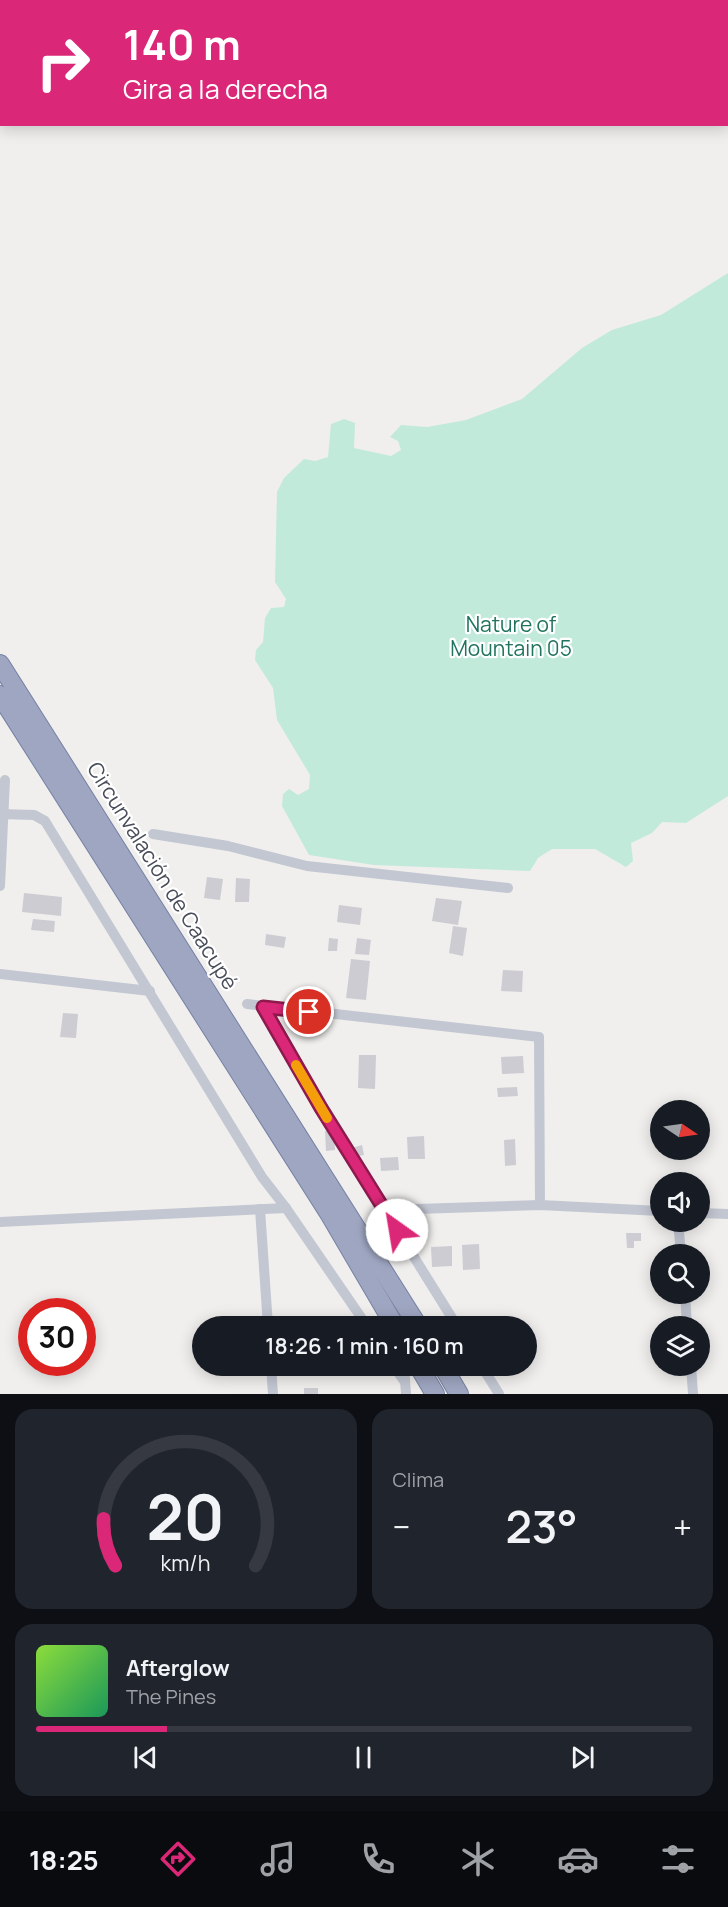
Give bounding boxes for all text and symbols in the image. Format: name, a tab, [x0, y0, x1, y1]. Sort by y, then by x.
text: 140 m	[123, 15, 241, 73]
icon: right	[24, 24, 102, 102]
text: Gira a la derecha	[123, 70, 328, 107]
park label: Nature of Mountain 05	[450, 610, 572, 662]
street label: Circunvalación de Caacupé	[81, 756, 245, 995]
pin	[283, 986, 334, 1037]
icon: arrive	[292, 995, 325, 1028]
north arrow	[650, 1100, 710, 1160]
map controls	[650, 1100, 710, 1376]
button: sound	[650, 1172, 710, 1232]
position arrow	[365, 1198, 429, 1262]
button: search	[650, 1244, 710, 1304]
speed limit sign: 30	[18, 1298, 96, 1376]
button: layers	[650, 1316, 710, 1376]
text: 18:26 · 1 min · 160 m	[265, 1331, 464, 1361]
text: Clima	[393, 1466, 444, 1493]
text: 20	[147, 1473, 225, 1559]
text: 23°	[505, 1495, 578, 1557]
text: −	[393, 1504, 410, 1549]
text: +	[673, 1504, 692, 1549]
text: km/h	[161, 1548, 211, 1577]
text: Afterglow	[126, 1653, 230, 1683]
text: The Pines	[126, 1683, 216, 1710]
icon: previous	[129, 1741, 162, 1774]
icon: pause	[347, 1741, 380, 1774]
icon: next	[566, 1741, 599, 1774]
icon: directions	[157, 1838, 199, 1880]
icon: music	[257, 1838, 299, 1880]
icon: phone	[357, 1838, 399, 1880]
icon: climate	[457, 1838, 499, 1880]
icon: car	[557, 1838, 599, 1880]
icon: filters	[657, 1838, 699, 1880]
text: 18:25	[29, 1841, 99, 1878]

